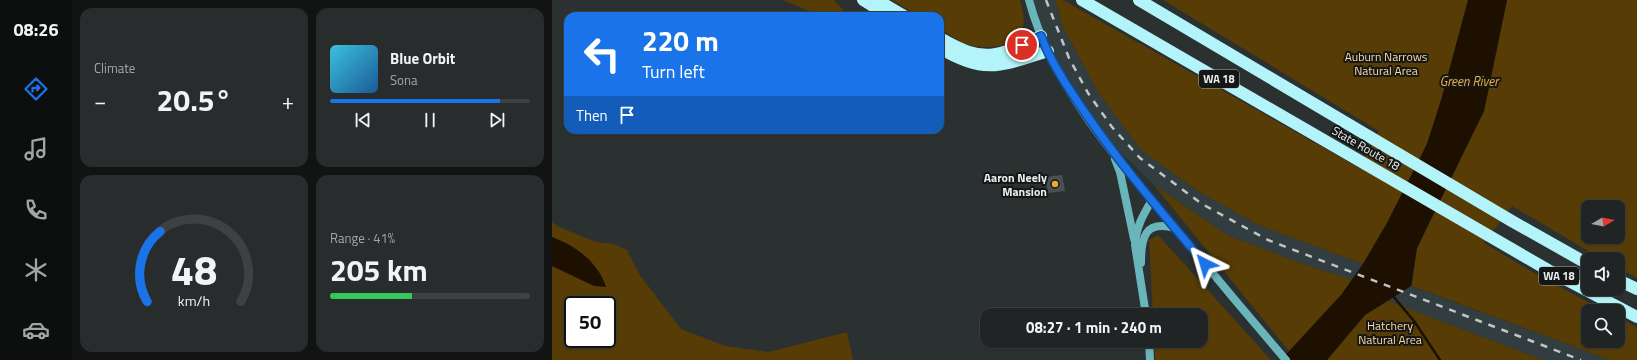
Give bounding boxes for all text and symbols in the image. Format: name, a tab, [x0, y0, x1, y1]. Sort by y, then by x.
text: 08:26	[14, 16, 58, 43]
text: 220 m	[642, 19, 719, 62]
icon: left	[576, 28, 628, 80]
pin	[1005, 28, 1039, 62]
icon: arrive	[1011, 34, 1033, 56]
text: Blue Orbit	[390, 47, 455, 70]
park label: Auburn Narrows Natural Area	[1345, 47, 1428, 80]
text: Climate	[94, 58, 135, 78]
text: Turn left	[642, 58, 705, 85]
text: Sona	[390, 70, 417, 90]
road number: WA 18	[1199, 70, 1239, 88]
water label: Green River	[1440, 71, 1500, 91]
icon: directions	[22, 75, 50, 103]
text: 20.5°	[157, 77, 231, 123]
text: −	[94, 84, 106, 118]
text: +	[282, 84, 294, 118]
text: Then	[576, 104, 608, 127]
icon: arrive	[616, 104, 638, 126]
icon: previous	[352, 109, 374, 131]
icon: pause	[419, 109, 441, 131]
icon: next	[486, 109, 508, 131]
street label: State Route 18	[1328, 121, 1404, 175]
icon: music	[22, 135, 50, 163]
place label: Aaron Neely Mansion	[984, 168, 1047, 201]
marker: Aaron Neely Mansion	[1050, 179, 1060, 189]
icon: phone	[22, 196, 50, 224]
north arrow	[1581, 200, 1625, 244]
map controls	[1581, 200, 1625, 348]
text: Range · 41%	[330, 228, 395, 248]
text: 48	[171, 237, 217, 300]
position arrow	[1184, 243, 1226, 285]
text: 205 km	[330, 247, 428, 293]
button: sound	[1581, 252, 1625, 296]
icon: climate	[22, 256, 50, 284]
road number: WA 18	[1539, 267, 1579, 285]
text: km/h	[178, 289, 210, 311]
speed limit sign: 50	[564, 296, 616, 348]
button: search	[1581, 304, 1625, 348]
icon: car	[22, 316, 50, 344]
text: 08:27 · 1 min · 240 m	[1026, 316, 1162, 339]
park label: Hatchery Natural Area	[1358, 316, 1422, 349]

